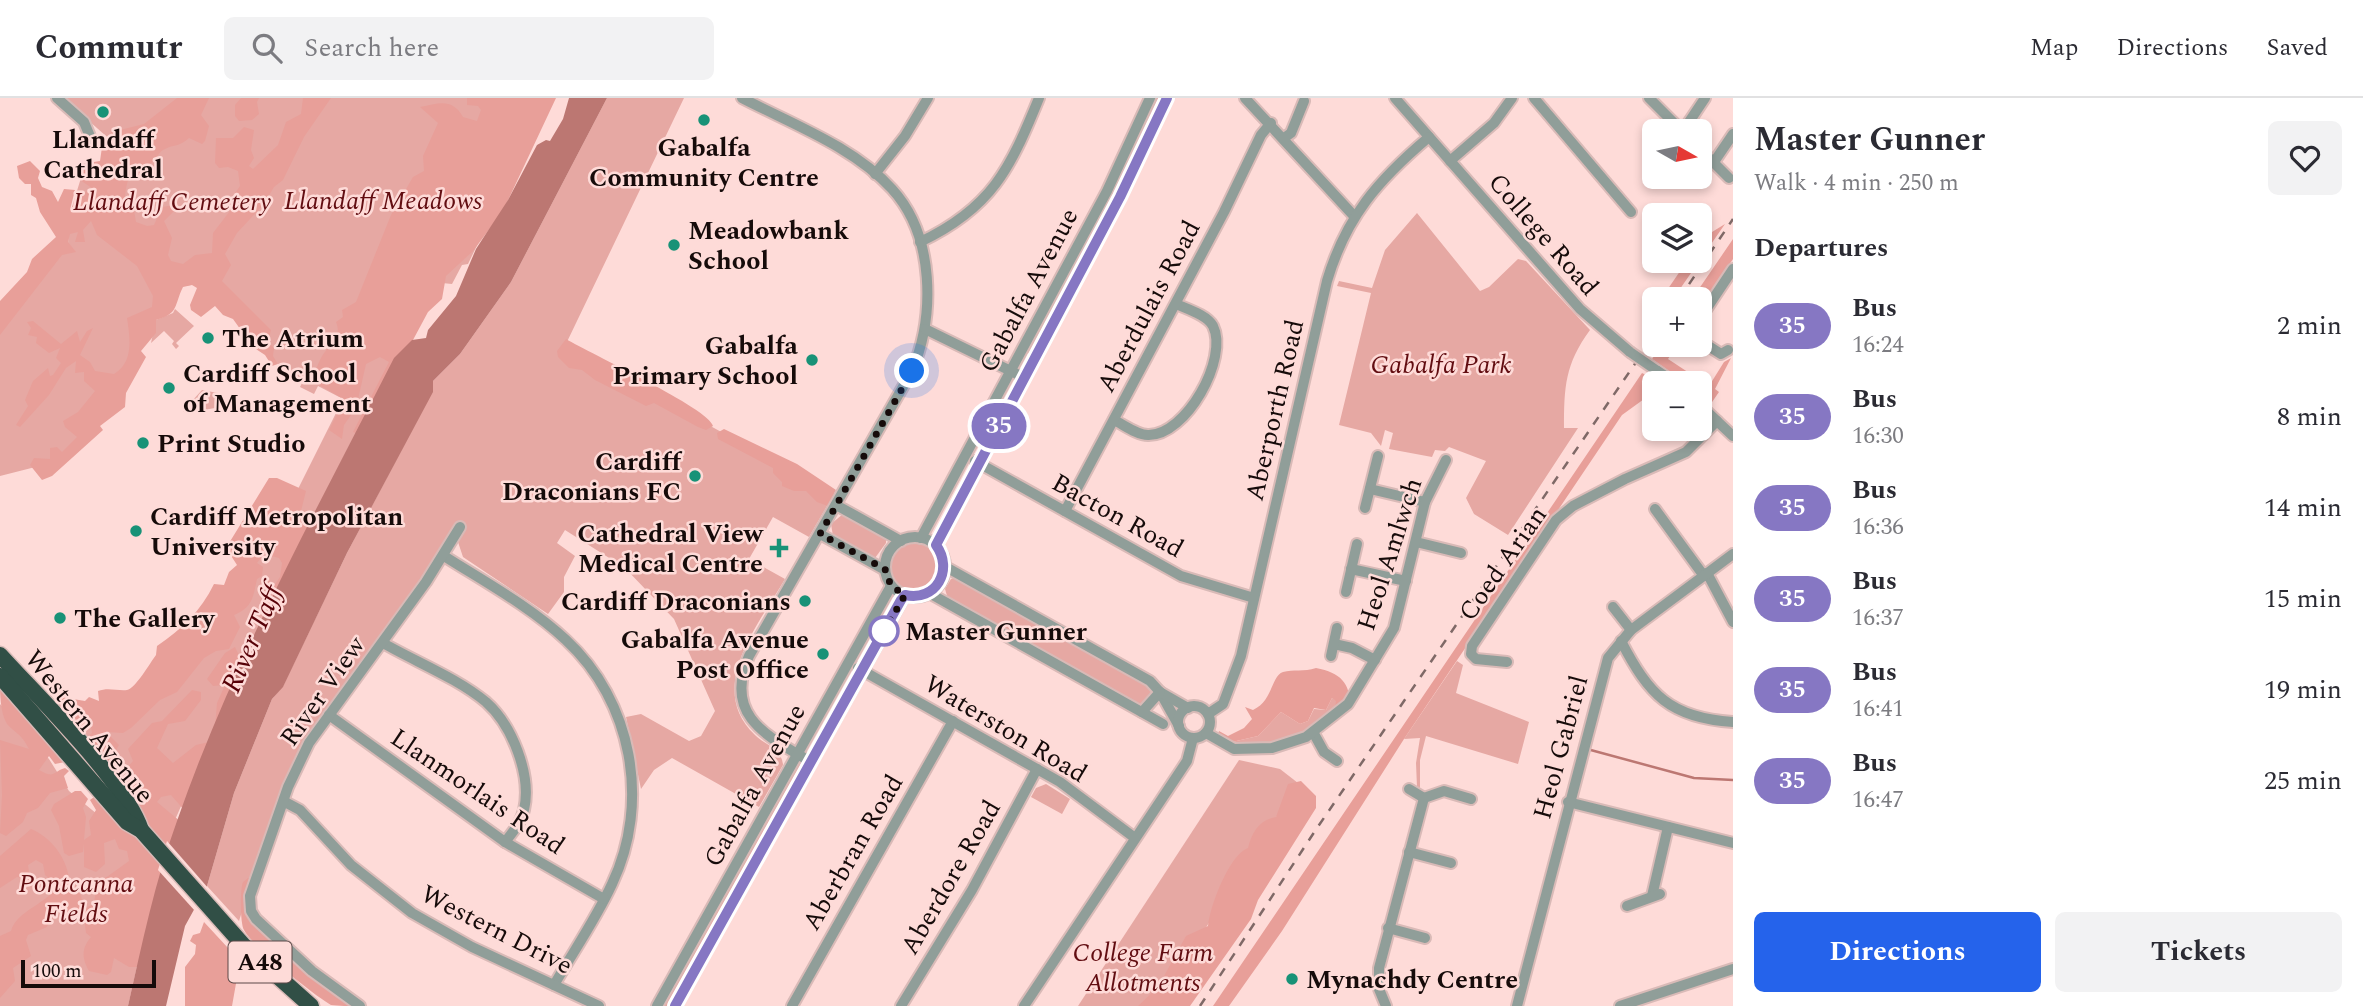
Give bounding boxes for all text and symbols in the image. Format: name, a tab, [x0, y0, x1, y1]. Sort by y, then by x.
search box	[224, 17, 714, 80]
text: Commutr	[35, 23, 182, 73]
text: Search here	[304, 28, 439, 68]
icon: search	[248, 29, 286, 67]
text: Map	[2030, 30, 2078, 66]
text: Directions	[2116, 30, 2228, 66]
text: Saved	[2266, 30, 2328, 66]
marker: Llandaff Cathedral	[95, 104, 111, 120]
marker: Gabalfa Community Centre	[696, 112, 712, 128]
text: Master Gunner	[1754, 115, 1985, 165]
north arrow	[1642, 119, 1712, 189]
map controls	[1642, 119, 1712, 441]
place label: Llandaff Cathedral	[43, 120, 163, 190]
button: heart	[2268, 121, 2342, 195]
place label: Gabalfa Community Centre	[589, 128, 819, 198]
street label: College Road	[1478, 164, 1608, 305]
text: Walk · 4 min · 250 m	[1754, 166, 1959, 201]
park label: Llandaff Meadows	[284, 181, 482, 221]
park label: Llandaff Cemetery	[73, 182, 272, 222]
street label: Gabalfa Avenue	[969, 201, 1089, 380]
button: layers	[1642, 203, 1712, 273]
place label: Meadowbank School	[688, 211, 849, 281]
street label: Aberdulais Road	[1086, 213, 1211, 400]
text: Departures	[1754, 228, 1888, 268]
marker: Meadowbank School	[666, 237, 682, 253]
button: +	[1642, 287, 1712, 357]
text: Bus	[1852, 288, 1897, 328]
text: 2 min	[2277, 306, 2342, 346]
text: 35	[1779, 308, 1806, 344]
street label: Aberporth Road	[1235, 315, 1315, 505]
place label: The Atrium	[222, 319, 364, 359]
place label: Gabalfa Primary School	[613, 326, 799, 396]
text: 16:24	[1852, 328, 1904, 363]
marker: The Atrium	[200, 330, 216, 346]
park label: Gabalfa Park	[1370, 345, 1512, 385]
marker: Gabalfa Primary School	[804, 352, 820, 368]
your location	[894, 353, 929, 388]
place label: Cardiff School of Management	[183, 354, 371, 424]
button: −	[1642, 371, 1712, 441]
text: Bus	[1852, 379, 1897, 419]
marker: Cardiff School of Management	[161, 380, 177, 396]
text: 8 min	[2277, 397, 2342, 437]
text: 35	[1779, 399, 1806, 435]
line badge: 35	[968, 403, 1030, 449]
text: 35	[986, 408, 1012, 444]
text: 16:30	[1852, 419, 1904, 454]
place label: Print Studio	[157, 424, 305, 464]
marker: Print Studio	[135, 435, 151, 451]
place label: Cardiff Draconians FC	[502, 442, 683, 512]
street label: Bacton Road	[1044, 463, 1191, 569]
marker: Cardiff Draconians FC	[687, 468, 703, 484]
text: Bus	[1852, 470, 1897, 510]
street label: Heol Amlwch	[1346, 473, 1433, 636]
text: 14 min	[2264, 488, 2342, 528]
text: 35	[1779, 490, 1806, 526]
place label: Cardiff Metropolitan University	[150, 497, 403, 567]
street label: Coed Arian	[1448, 498, 1557, 629]
text: 16:36	[1852, 510, 1904, 545]
place label: Cathedral View Medical Centre	[577, 514, 764, 584]
marker: Cardiff Metropolitan University	[128, 523, 144, 539]
marker: Cathedral View Medical Centre	[769, 538, 789, 558]
text: Bus	[1852, 561, 1897, 601]
water label: River Taff	[210, 574, 296, 700]
text: 15 min	[2264, 579, 2342, 619]
text: 35	[1779, 581, 1806, 617]
place label: Cardiff Draconians	[561, 582, 791, 622]
marker: Cardiff Draconians	[797, 593, 813, 609]
place label: The Gallery	[74, 599, 216, 639]
text: 16:37	[1852, 601, 1904, 636]
marker: The Gallery	[52, 610, 68, 626]
place label: Master Gunner	[905, 612, 1088, 652]
marker: Master Gunner	[869, 616, 899, 646]
place label: Gabalfa Avenue Post Office	[621, 620, 809, 690]
street label: River View	[270, 627, 376, 755]
street label: Western Avenue	[14, 641, 164, 812]
marker: Gabalfa Avenue Post Office	[815, 646, 831, 662]
text: Bus	[1852, 652, 1897, 692]
street label: Waterston Road	[916, 664, 1095, 793]
text: 19 min	[2264, 670, 2342, 710]
street label: Heol Gabriel	[1523, 671, 1599, 824]
text: 35	[1779, 672, 1806, 708]
text: 16:41	[1852, 692, 1904, 727]
street label: Gabalfa Avenue	[693, 696, 816, 875]
street label: Llanmorlais Road	[382, 718, 573, 865]
text: Bus	[1852, 743, 1897, 783]
text: 25 min	[2264, 761, 2342, 801]
text: 35	[1779, 763, 1806, 799]
street label: Aberbran Road	[792, 767, 914, 938]
text: 16:47	[1852, 783, 1904, 818]
street label: Aberdore Road	[890, 793, 1011, 962]
park label: Pontcanna Fields	[18, 864, 134, 934]
street label: Western Drive	[414, 874, 580, 985]
button: Directions	[1754, 912, 2041, 992]
button: Tickets	[2055, 912, 2342, 992]
park label: College Farm Allotments	[1073, 933, 1213, 1003]
road number: A48	[229, 942, 292, 982]
scale bar	[21, 957, 156, 989]
text: 100 m	[32, 957, 82, 986]
place label: Mynachdy Centre	[1306, 960, 1518, 1000]
marker: Mynachdy Centre	[1284, 971, 1300, 987]

